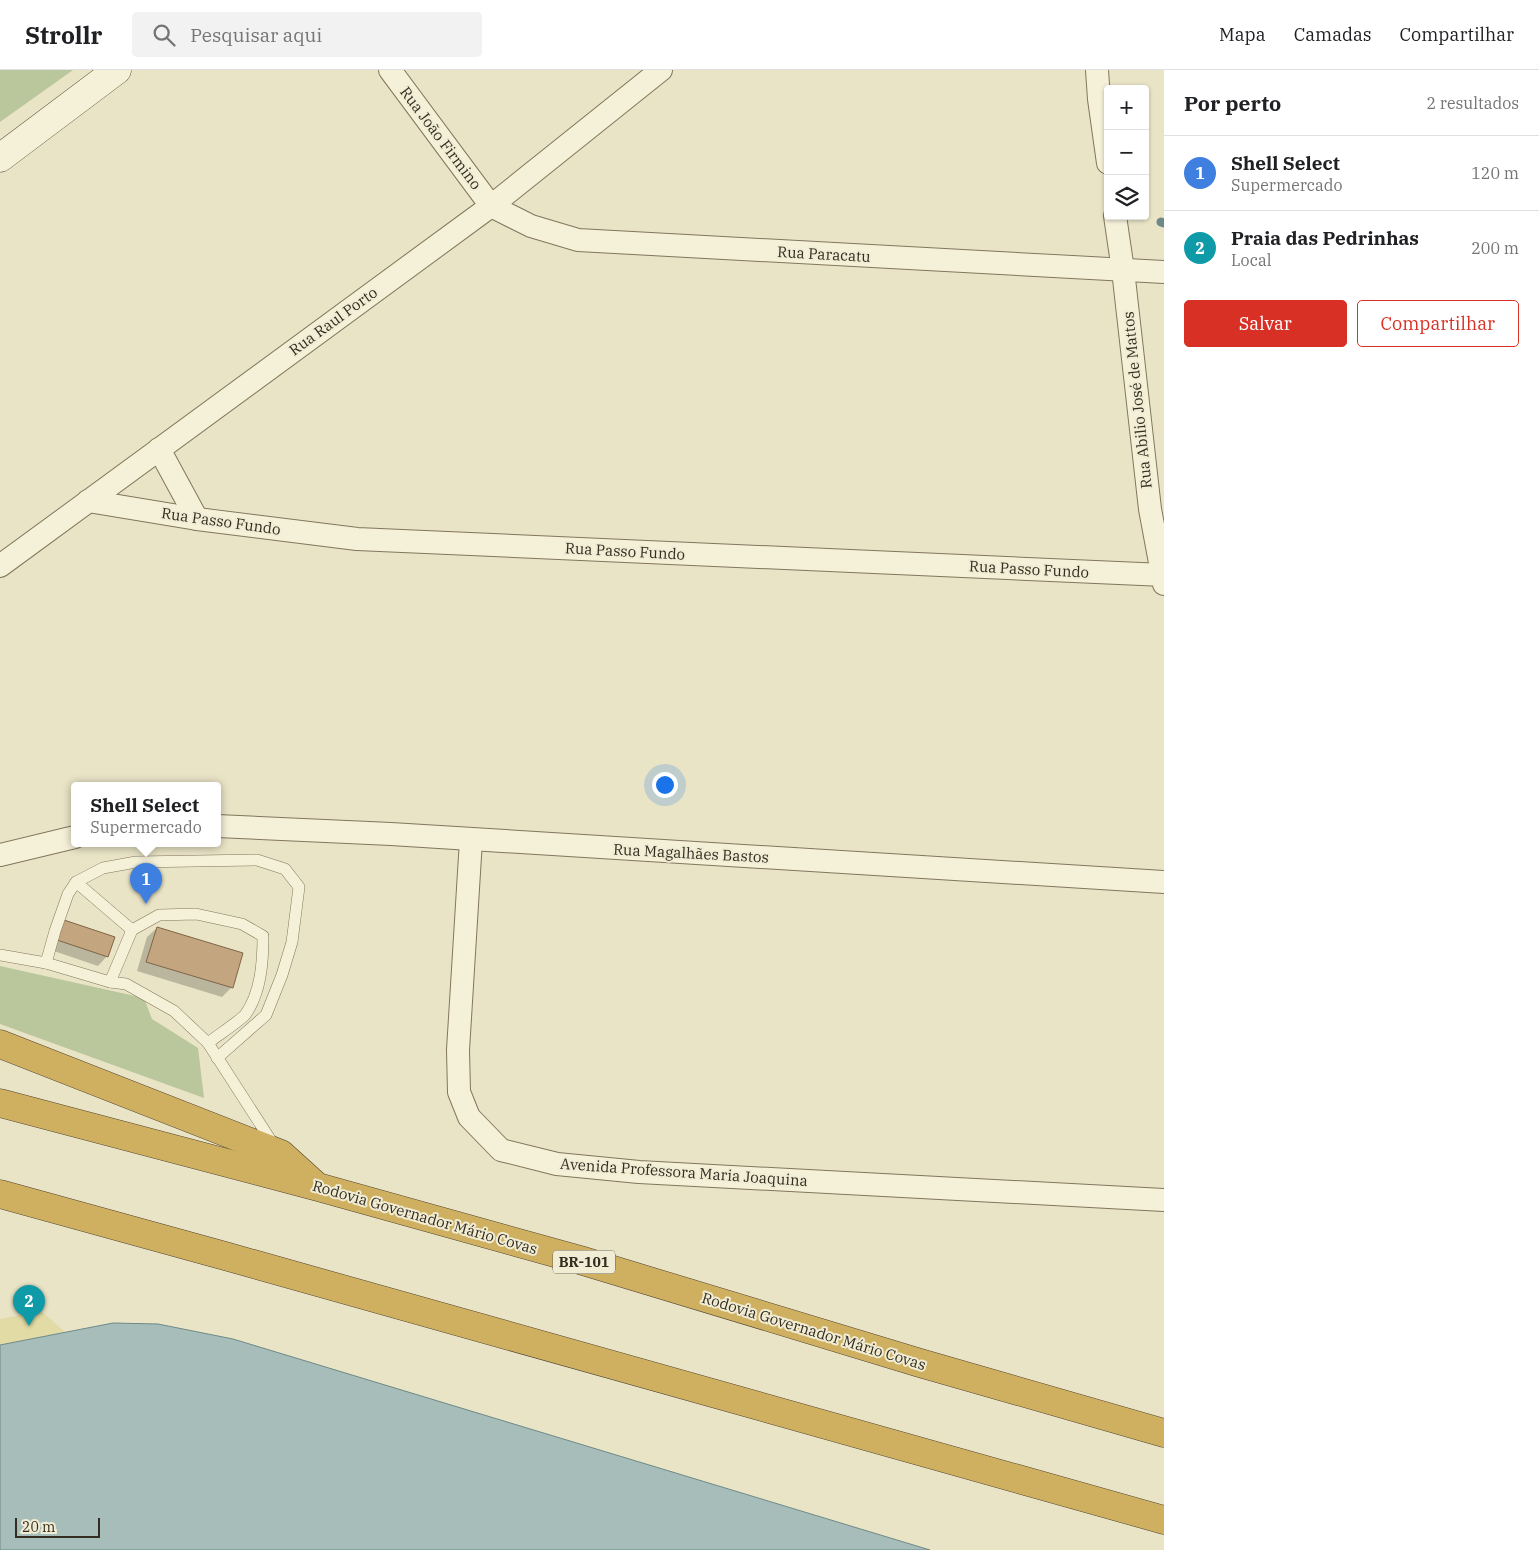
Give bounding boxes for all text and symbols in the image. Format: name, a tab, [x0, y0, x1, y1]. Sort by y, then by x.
search box	[132, 12, 482, 57]
text: Strollr	[25, 19, 102, 51]
icon: search	[150, 21, 178, 49]
text: Pesquisar aqui	[190, 23, 322, 47]
text: Mapa	[1219, 23, 1266, 46]
text: Camadas	[1294, 23, 1372, 46]
text: Compartilhar	[1400, 23, 1514, 46]
street label: Rua João Firmino	[396, 83, 486, 193]
map controls	[1104, 85, 1149, 220]
button: +	[1104, 85, 1149, 130]
text: Por perto	[1184, 89, 1281, 117]
text: 2 resultados	[1427, 93, 1519, 113]
button: −	[1104, 130, 1149, 175]
text: Shell Select	[1231, 151, 1340, 175]
text: 1	[1195, 163, 1205, 183]
text: 120 m	[1471, 163, 1519, 183]
button: layers	[1104, 175, 1149, 220]
text: Supermercado	[1231, 175, 1343, 195]
text: Praia das Pedrinhas	[1231, 226, 1419, 250]
text: 2	[1195, 238, 1205, 258]
text: 200 m	[1471, 238, 1519, 258]
street label: Rua Paracatu	[777, 242, 871, 266]
text: Local	[1231, 250, 1271, 270]
street label: Rua Raul Porto	[285, 283, 381, 359]
button: Salvar	[1184, 300, 1347, 347]
button: Compartilhar	[1357, 300, 1519, 347]
street label: Rua Abilio José de Mattos	[1118, 310, 1156, 490]
street label: Rua Passo Fundo	[160, 503, 282, 539]
street label: Rua Passo Fundo	[564, 538, 686, 564]
street label: Rua Passo Fundo	[968, 556, 1090, 582]
your location	[652, 772, 678, 798]
popup	[71, 782, 221, 847]
text: Shell Select	[90, 793, 199, 817]
text: Supermercado	[90, 817, 202, 837]
street label: Rua Magalhães Bastos	[613, 839, 769, 867]
pin: 1	[130, 863, 162, 904]
street label: Avenida Professora Maria Joaquina	[560, 1154, 808, 1190]
street label: Rodovia Governador Mário Covas	[310, 1176, 540, 1258]
road number: BR-101	[553, 1250, 615, 1274]
pin: 2	[13, 1285, 45, 1326]
street label: Rodovia Governador Mário Covas	[700, 1288, 928, 1374]
scale bar	[15, 1515, 100, 1538]
text: 20 m	[22, 1518, 55, 1536]

